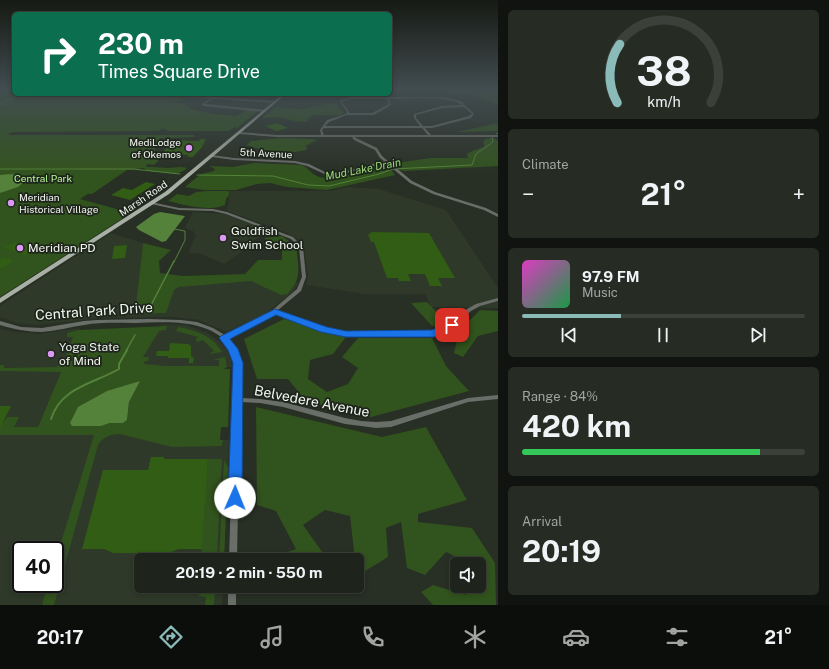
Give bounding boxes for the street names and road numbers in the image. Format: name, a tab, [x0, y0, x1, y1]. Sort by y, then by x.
street label: 5th Avenue	[239, 146, 293, 160]
street label: Marsh Road	[117, 178, 169, 218]
street label: Central Park Drive	[35, 299, 154, 323]
street label: Belvedere Avenue	[253, 382, 371, 420]

